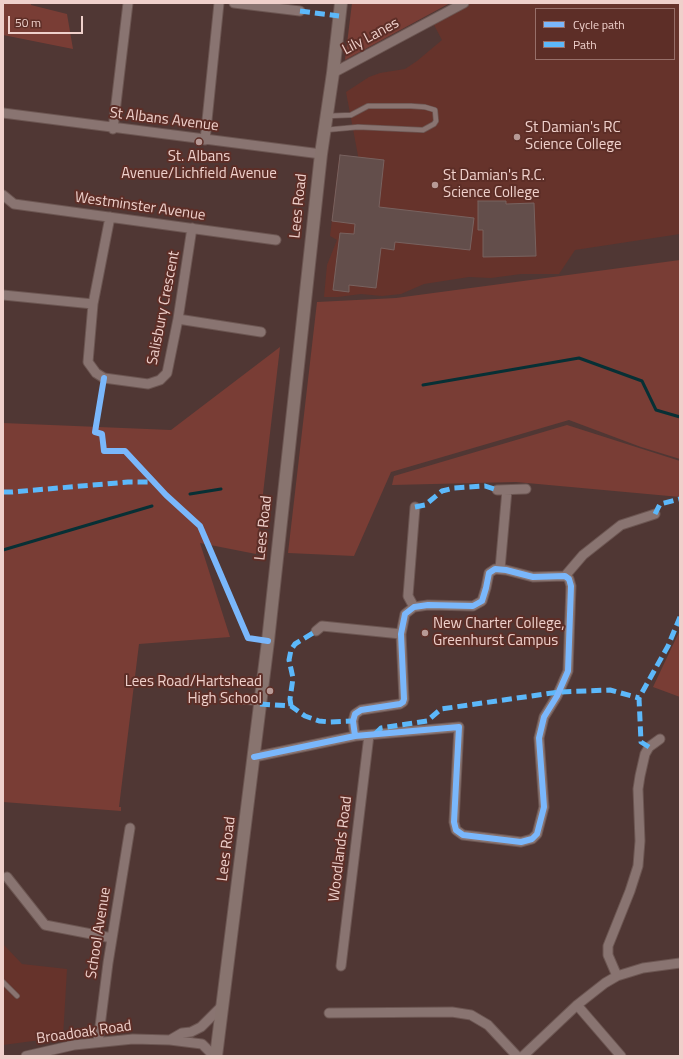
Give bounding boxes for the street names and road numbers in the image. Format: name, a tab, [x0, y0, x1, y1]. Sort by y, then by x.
street label: Lily Lanes	[339, 15, 403, 59]
street label: St Albans Avenue	[109, 104, 219, 136]
street label: Lees Road	[287, 173, 311, 239]
street label: Westminster Avenue	[73, 189, 207, 225]
street label: Salisbury Crescent	[144, 249, 184, 367]
street label: Lees Road	[252, 495, 276, 561]
street label: Woodlands Road	[326, 795, 356, 903]
street label: Lees Road	[214, 816, 240, 882]
street label: School Avenue	[83, 886, 115, 980]
street label: Broadoak Road	[35, 1017, 133, 1049]

